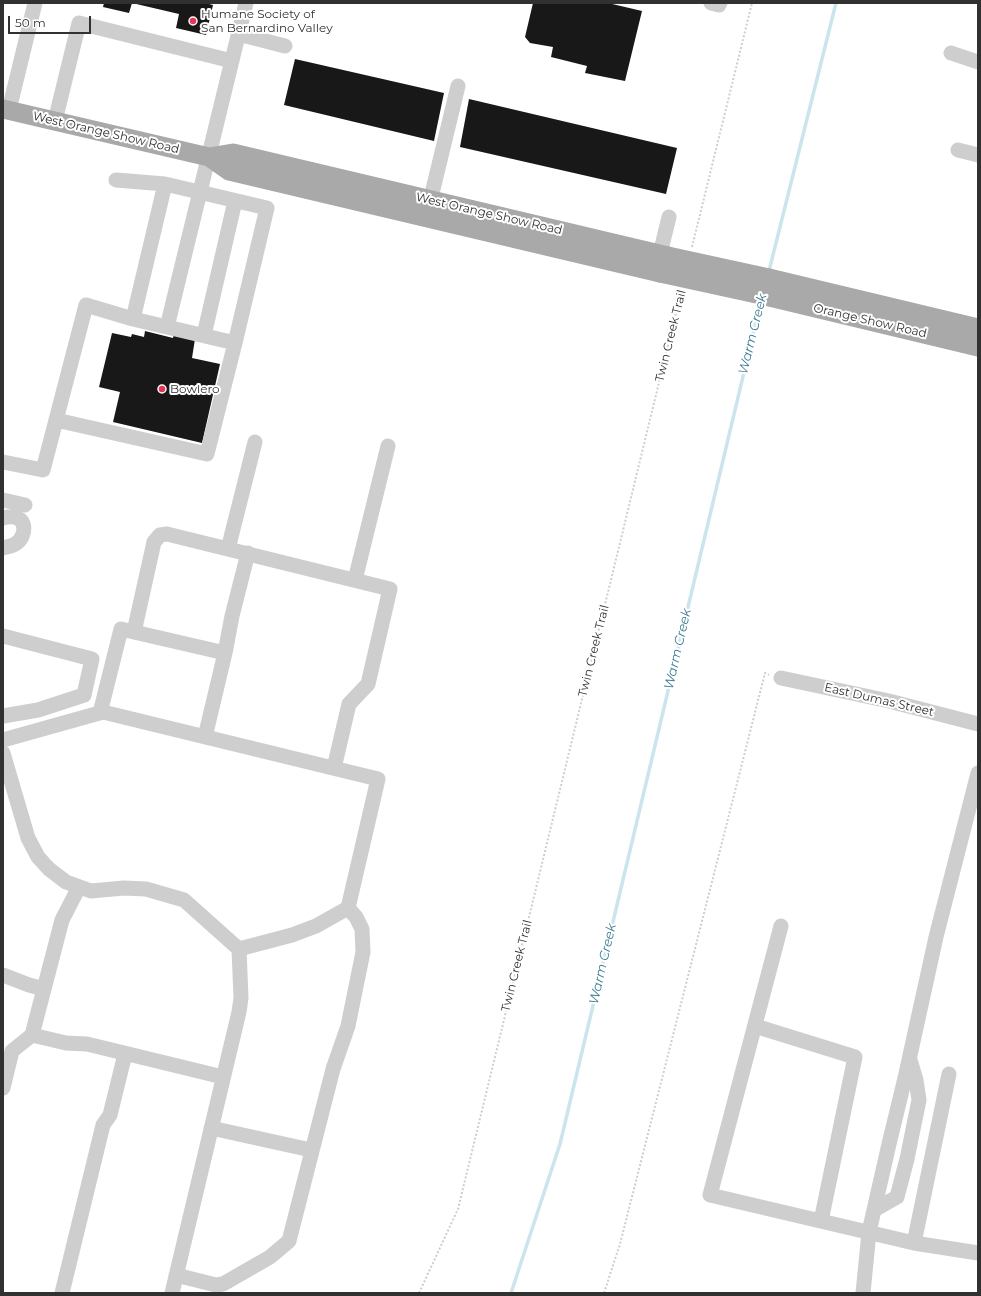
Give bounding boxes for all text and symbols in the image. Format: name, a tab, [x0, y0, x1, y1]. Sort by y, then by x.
place label: Humane Society of San Bernardino Valley	[201, 7, 333, 35]
scale bar	[10, 8, 93, 34]
text: 50 m	[15, 15, 46, 30]
marker: Humane Society of San Bernardino Valley	[188, 16, 198, 26]
street label: West Orange Show Road	[31, 109, 181, 157]
street label: West Orange Show Road	[414, 190, 564, 238]
street label: Twin Creek Trail	[653, 289, 689, 383]
water label: Warm Creek	[735, 292, 771, 376]
street label: Orange Show Road	[812, 301, 928, 341]
place label: Bowlero	[170, 382, 220, 396]
marker: Bowlero	[157, 384, 167, 394]
street label: Twin Creek Trail	[576, 604, 612, 698]
water label: Warm Creek	[661, 607, 695, 691]
street label: East Dumas Street	[823, 680, 935, 720]
street label: Twin Creek Trail	[499, 919, 535, 1013]
water label: Warm Creek	[586, 922, 620, 1006]

